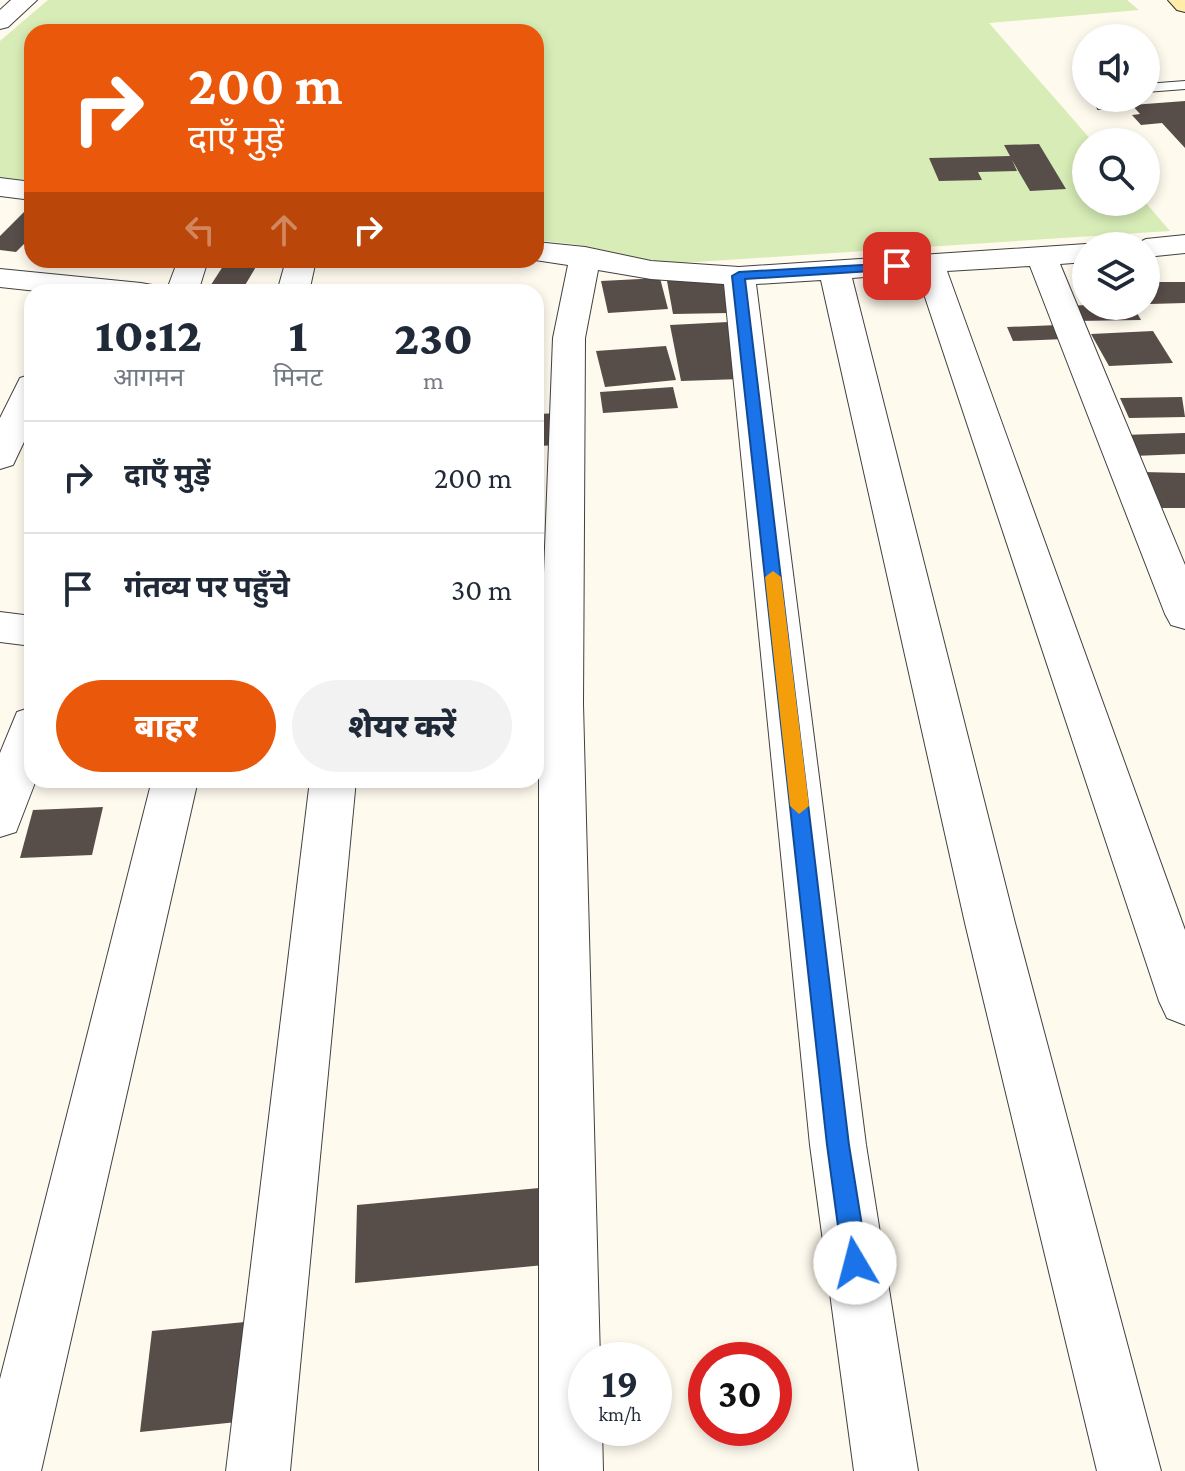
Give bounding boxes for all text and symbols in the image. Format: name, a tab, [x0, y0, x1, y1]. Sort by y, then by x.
map controls	[1072, 24, 1160, 320]
button: sound	[1072, 24, 1160, 112]
text: 200 m	[188, 54, 343, 116]
icon: right	[56, 56, 160, 160]
text: दाएँ मुड़ें	[188, 119, 284, 159]
button: search	[1072, 128, 1160, 216]
icon: left	[178, 208, 222, 252]
icon: ahead	[262, 208, 306, 252]
icon: right	[346, 208, 390, 252]
pin	[863, 232, 931, 300]
button: layers	[1072, 232, 1160, 320]
icon: arrive	[875, 244, 919, 288]
text: 10:12	[95, 308, 202, 361]
text: 1	[289, 308, 307, 361]
text: 230	[394, 311, 473, 364]
text: आगमन	[113, 363, 184, 392]
text: मिनट	[273, 363, 323, 392]
text: m	[423, 366, 444, 395]
icon: right	[56, 455, 100, 499]
text: दाएँ मुड़ें	[124, 458, 210, 491]
text: 200 m	[434, 461, 512, 494]
icon: arrive	[56, 567, 100, 611]
text: गंतव्य पर पहुँचे	[124, 570, 290, 603]
text: 30 m	[451, 573, 512, 606]
button: बाहर	[56, 680, 276, 772]
button: शेयर करें	[292, 680, 512, 772]
position arrow	[813, 1221, 897, 1305]
speed limit sign: 30	[688, 1342, 792, 1446]
text: 19	[602, 1361, 638, 1406]
text: km/h	[598, 1403, 642, 1425]

